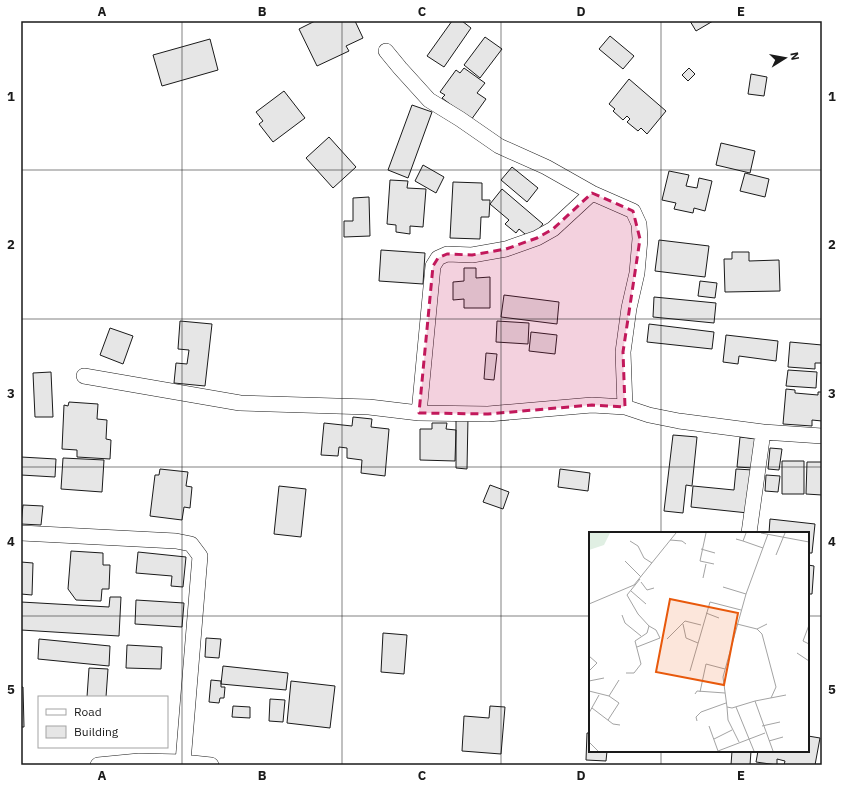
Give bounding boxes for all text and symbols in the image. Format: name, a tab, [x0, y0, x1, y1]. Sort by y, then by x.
text: A	[98, 3, 107, 20]
text: B	[258, 3, 267, 20]
text: C	[418, 3, 427, 20]
text: D	[576, 3, 586, 20]
text: E	[737, 3, 745, 20]
north arrow	[765, 38, 805, 78]
text: N	[787, 51, 802, 61]
text: 1	[7, 88, 15, 105]
text: 1	[828, 88, 836, 105]
text: 2	[7, 236, 15, 253]
text: 2	[828, 236, 836, 253]
text: 3	[7, 385, 15, 402]
text: 3	[828, 385, 836, 402]
inset map	[589, 532, 809, 752]
text: 4	[7, 533, 15, 550]
text: 4	[828, 533, 836, 550]
text: 5	[7, 681, 15, 698]
text: 5	[828, 681, 836, 698]
legend	[38, 696, 168, 748]
text: Road	[74, 704, 102, 719]
text: Building	[74, 724, 119, 739]
text: A	[98, 767, 107, 784]
text: B	[258, 767, 267, 784]
text: C	[418, 767, 427, 784]
text: D	[576, 767, 586, 784]
text: E	[737, 767, 745, 784]

